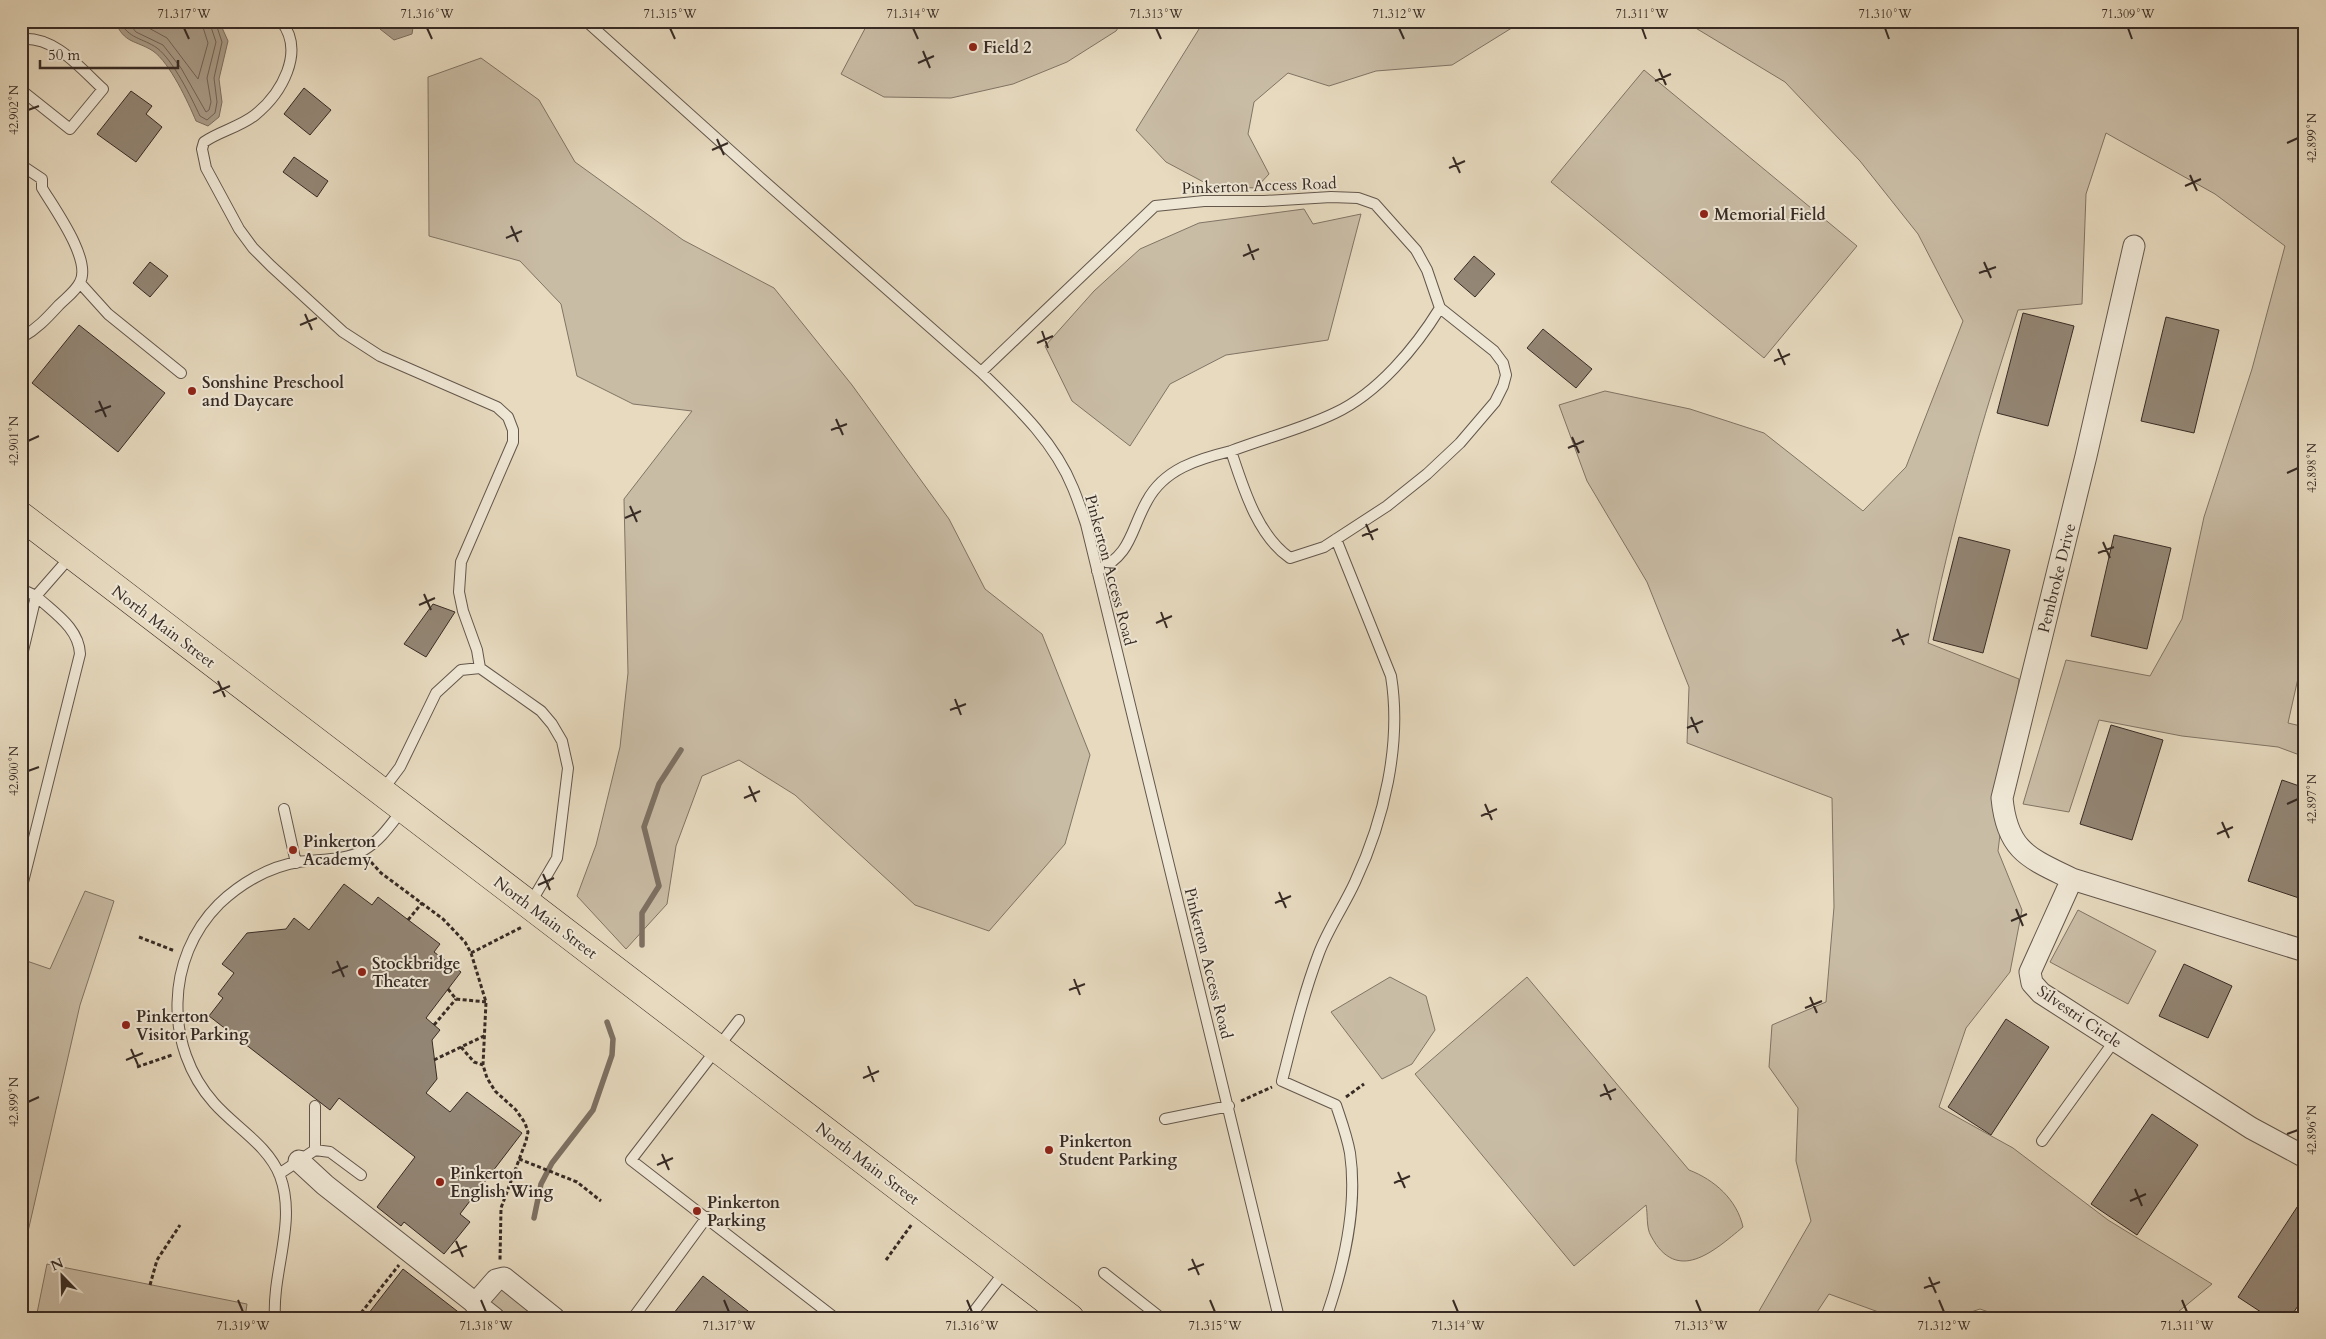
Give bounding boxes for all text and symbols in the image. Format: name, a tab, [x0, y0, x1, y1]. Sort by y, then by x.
text: 71.317°W	[157, 6, 211, 22]
text: 71.316°W	[400, 6, 454, 22]
text: 71.315°W	[643, 6, 697, 22]
text: 71.314°W	[886, 6, 940, 22]
text: 71.313°W	[1129, 6, 1183, 22]
text: 71.312°W	[1372, 6, 1426, 22]
text: 71.311°W	[1615, 6, 1669, 22]
text: 71.310°W	[1858, 6, 1912, 22]
text: 71.309°W	[2101, 6, 2155, 22]
place label: Field 2	[983, 37, 1031, 59]
scale bar	[40, 38, 178, 70]
marker: Field 2	[967, 41, 979, 53]
text: 50 m	[48, 45, 80, 65]
text: 42.902°N	[6, 84, 22, 135]
text: 42.899°N	[2304, 112, 2320, 163]
street label: Pinkerton Access Road	[1181, 172, 1337, 200]
place label: Memorial Field	[1714, 204, 1826, 226]
marker: Memorial Field	[1698, 208, 1710, 220]
place label: Sonshine Preschool and Daycare	[202, 372, 344, 412]
marker: Sonshine Preschool and Daycare	[186, 385, 198, 397]
text: 42.901°N	[6, 415, 22, 466]
text: 42.898°N	[2304, 442, 2320, 493]
street label: Pinkerton Access Road	[1079, 492, 1141, 649]
street label: Pembroke Drive	[2033, 521, 2081, 635]
street label: North Main Street	[107, 581, 220, 673]
text: 42.900°N	[6, 745, 22, 796]
text: 42.897°N	[2304, 773, 2320, 824]
place label: Pinkerton Academy	[303, 831, 377, 871]
marker: Pinkerton Academy	[287, 844, 299, 856]
street label: North Main Street	[489, 872, 602, 964]
street label: Pinkerton Access Road	[1179, 885, 1238, 1042]
place label: Stockbridge Theater	[372, 953, 461, 993]
marker: Stockbridge Theater	[356, 966, 368, 978]
street label: Silvestri Circle	[2033, 980, 2126, 1053]
place label: Pinkerton Visitor Parking	[136, 1006, 249, 1046]
marker: Pinkerton Visitor Parking	[120, 1019, 132, 1031]
text: 42.899°N	[6, 1076, 22, 1127]
text: 42.896°N	[2304, 1104, 2320, 1155]
street label: North Main Street	[811, 1118, 924, 1210]
place label: Pinkerton Student Parking	[1059, 1131, 1177, 1171]
marker: Pinkerton Student Parking	[1043, 1144, 1055, 1156]
place label: Pinkerton English Wing	[450, 1163, 554, 1203]
marker: Pinkerton English Wing	[434, 1176, 446, 1188]
place label: Pinkerton Parking	[707, 1192, 781, 1232]
marker: Pinkerton Parking	[691, 1205, 703, 1217]
north arrow	[38, 1252, 88, 1302]
text: N	[48, 1253, 66, 1276]
text: 71.319°W	[216, 1318, 270, 1334]
text: 71.318°W	[459, 1318, 513, 1334]
text: 71.317°W	[702, 1318, 756, 1334]
text: 71.316°W	[945, 1318, 999, 1334]
text: 71.315°W	[1188, 1318, 1242, 1334]
text: 71.314°W	[1431, 1318, 1485, 1334]
text: 71.313°W	[1674, 1318, 1728, 1334]
text: 71.312°W	[1917, 1318, 1971, 1334]
text: 71.311°W	[2160, 1318, 2214, 1334]

